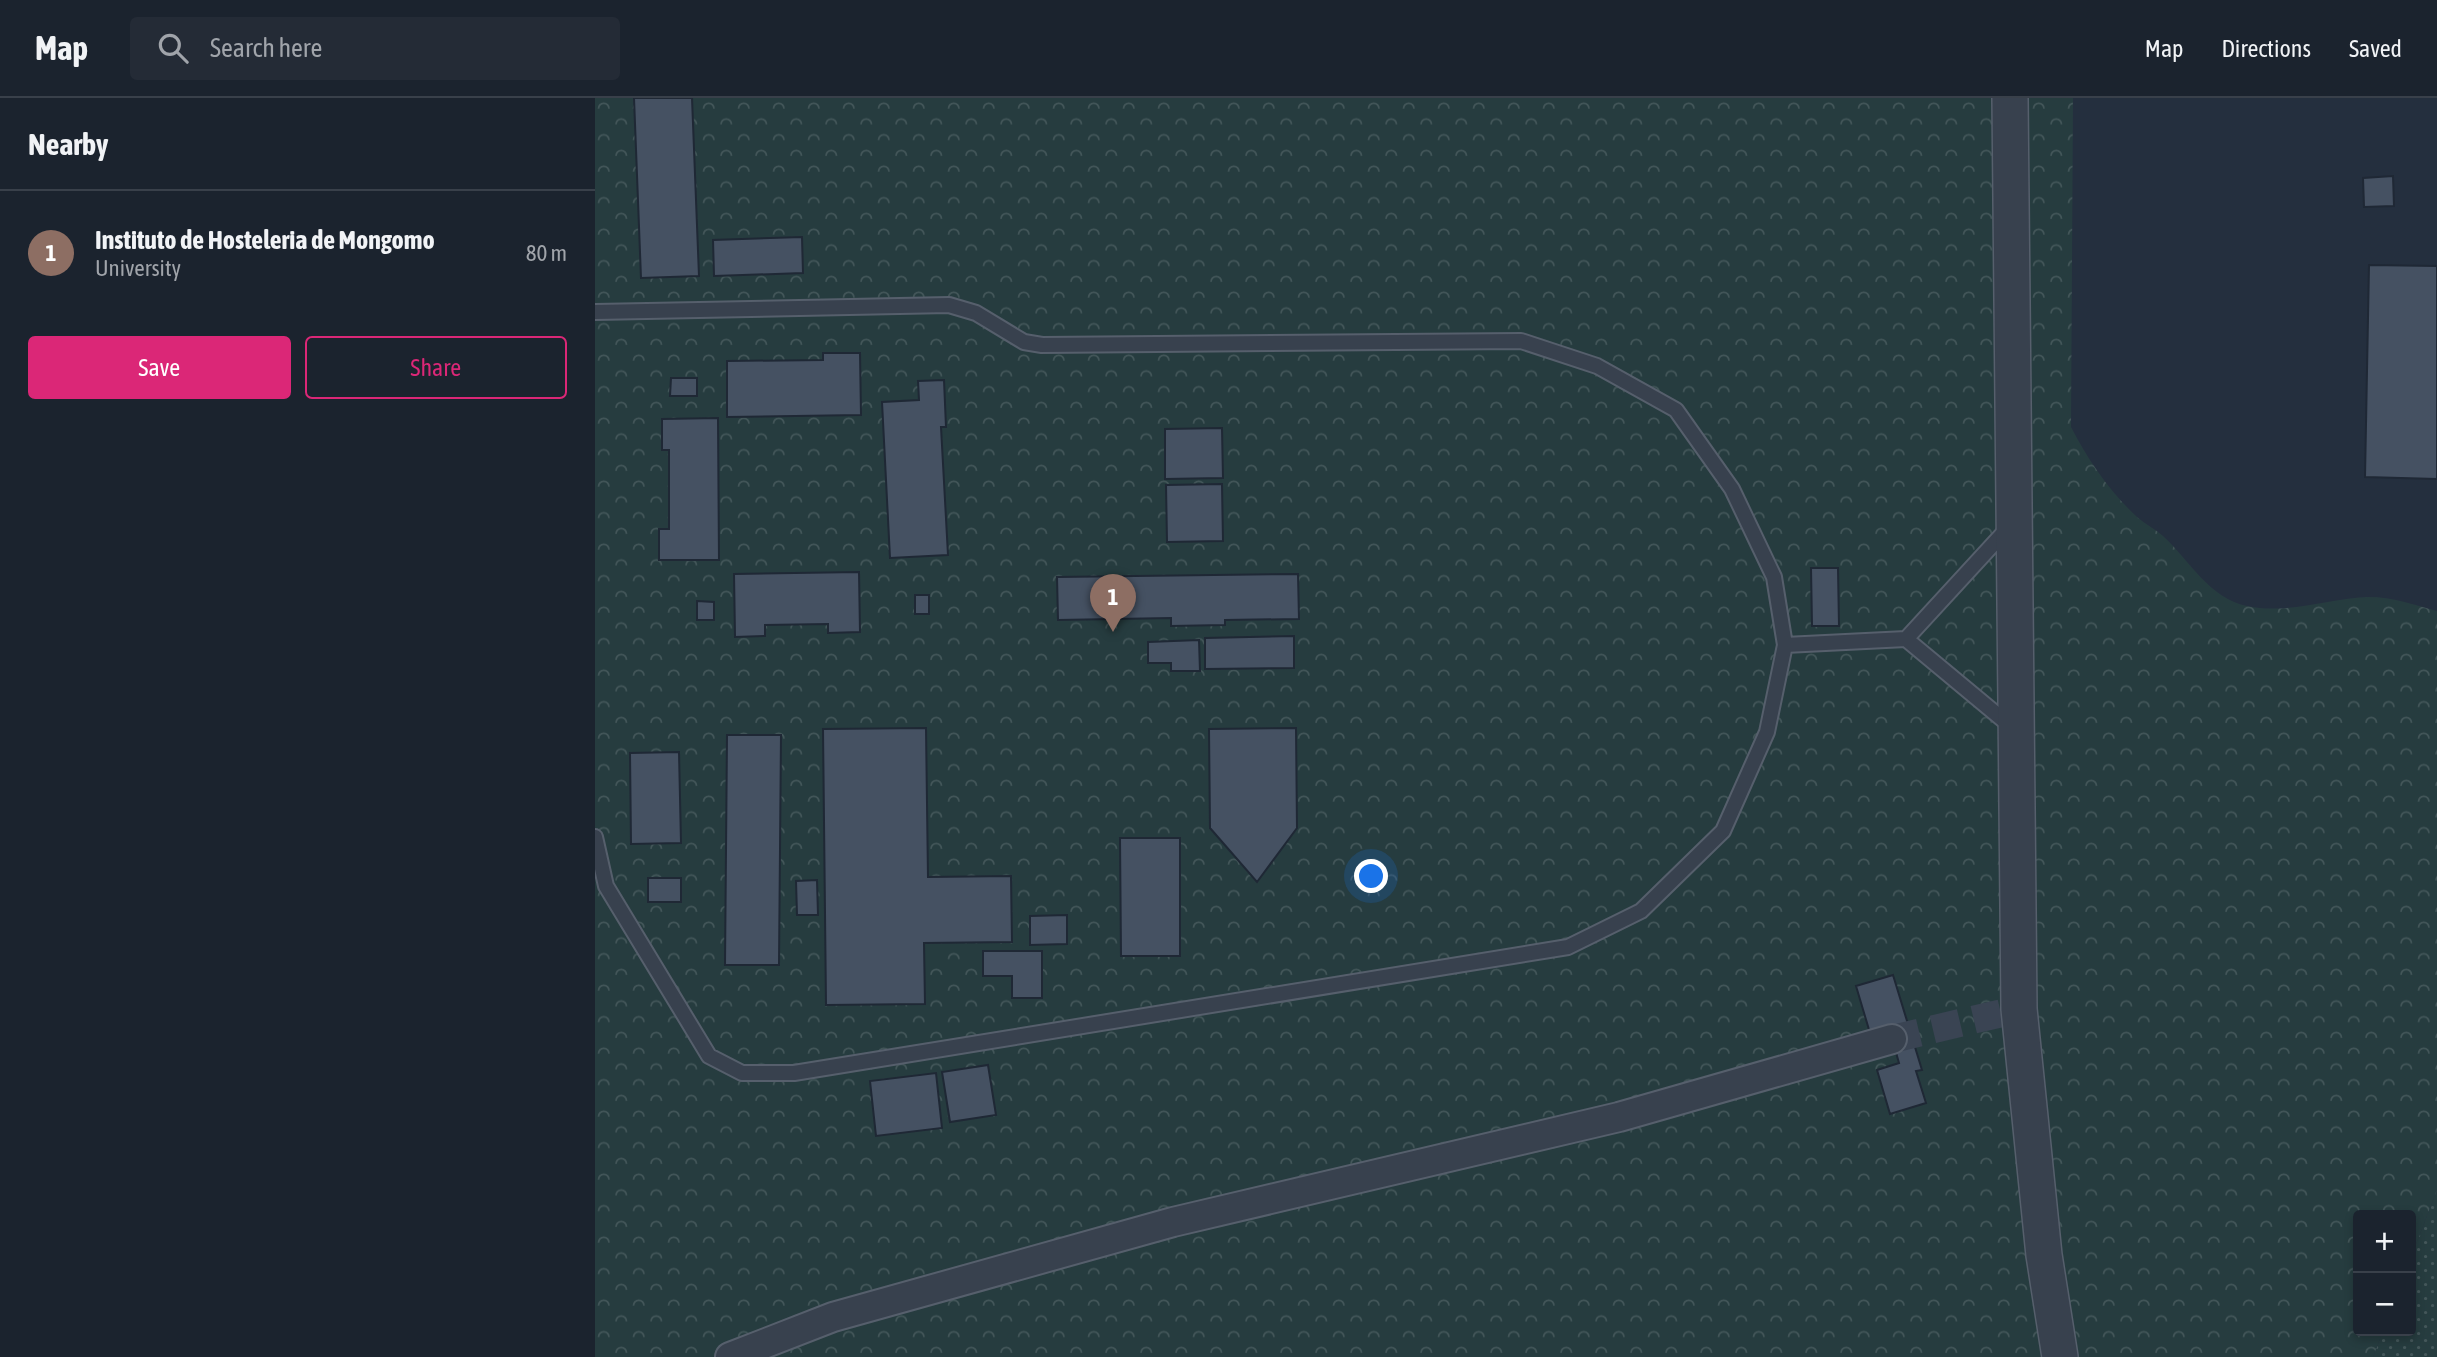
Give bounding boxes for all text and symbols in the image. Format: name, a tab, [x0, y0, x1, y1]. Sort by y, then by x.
search box	[130, 17, 620, 80]
text: Map	[35, 29, 88, 67]
icon: search	[154, 29, 192, 67]
text: Search here	[210, 33, 322, 63]
text: Map	[2145, 35, 2183, 62]
text: Directions	[2221, 35, 2311, 62]
text: Saved	[2349, 35, 2402, 62]
text: Nearby	[28, 127, 108, 161]
text: Instituto de Hosteleria de Mongomo	[95, 225, 435, 255]
text: 1	[46, 240, 56, 266]
text: 80 m	[526, 240, 567, 266]
text: University	[95, 255, 181, 281]
button: Save	[28, 336, 291, 399]
button: Share	[305, 336, 567, 399]
pin: 1	[1090, 574, 1136, 632]
your location	[1354, 859, 1388, 893]
map controls	[2353, 1210, 2416, 1336]
button: +	[2353, 1210, 2416, 1273]
button: −	[2353, 1273, 2416, 1336]

